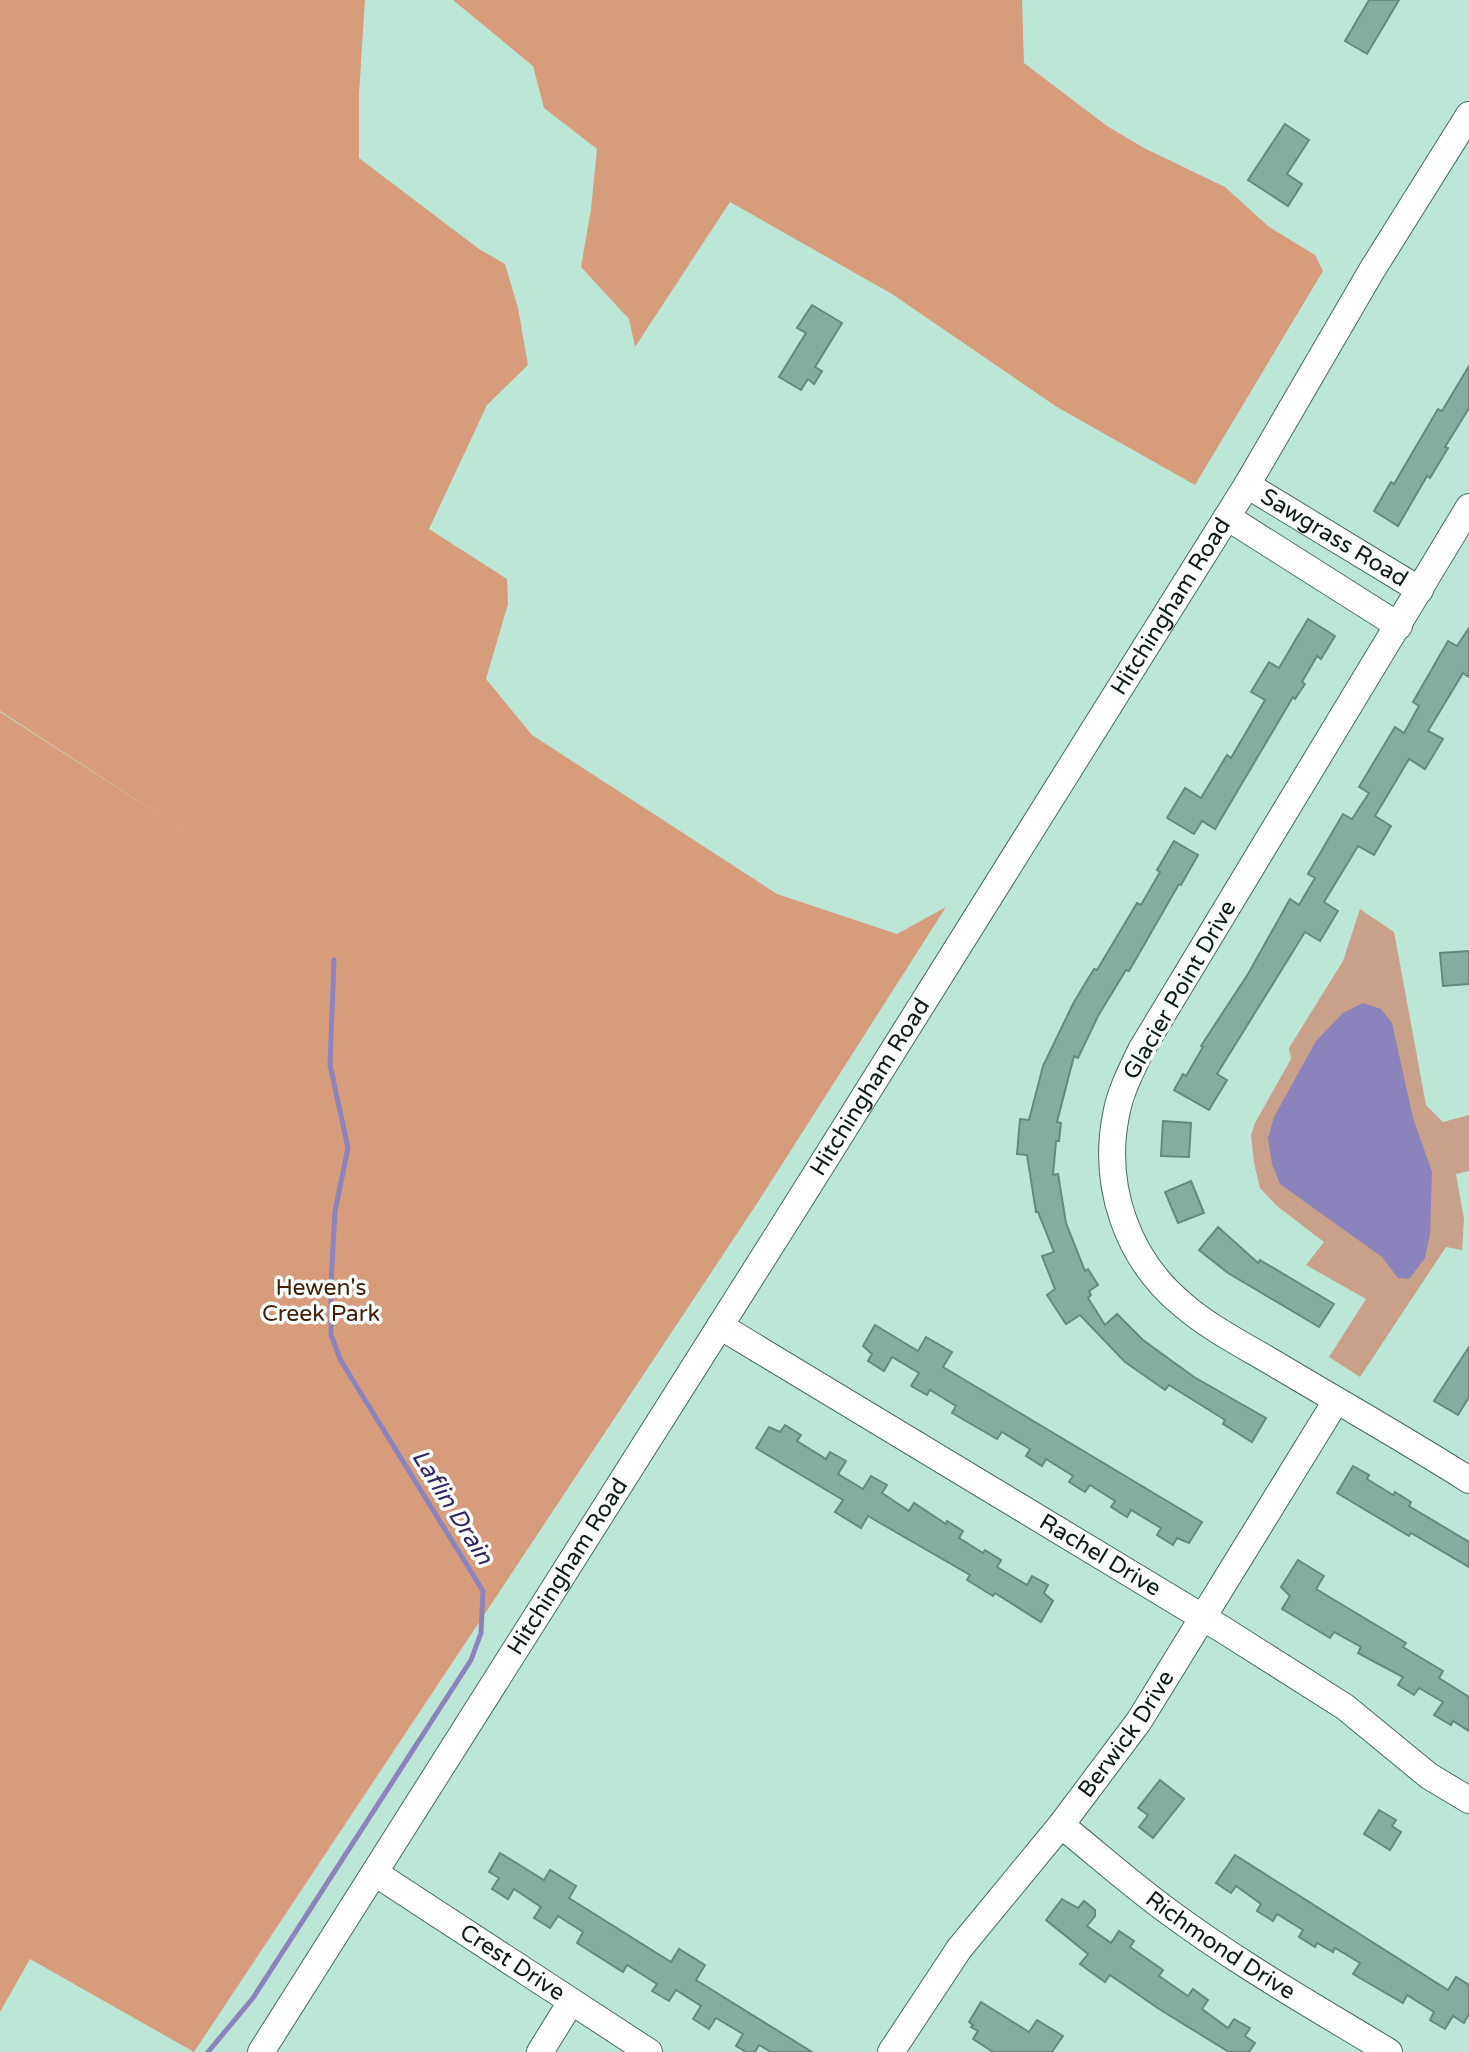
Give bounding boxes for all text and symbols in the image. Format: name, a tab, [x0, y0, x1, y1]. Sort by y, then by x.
street label: Sawgrass Road	[1255, 483, 1413, 593]
street label: Hitchingham Road	[1105, 513, 1237, 700]
street label: Glacier Point Drive	[1117, 896, 1243, 1084]
street label: Hitchingham Road	[804, 993, 936, 1181]
park label: Hewen's Creek Park	[262, 1274, 380, 1328]
water label: Laflin Drain	[405, 1444, 500, 1571]
street label: Hitchingham Road	[501, 1473, 634, 1661]
street label: Rachel Drive	[1034, 1508, 1166, 1603]
street label: Berwick Drive	[1072, 1665, 1181, 1803]
street label: Richmond Drive	[1140, 1885, 1300, 2006]
street label: Crest Drive	[455, 1918, 570, 2007]

